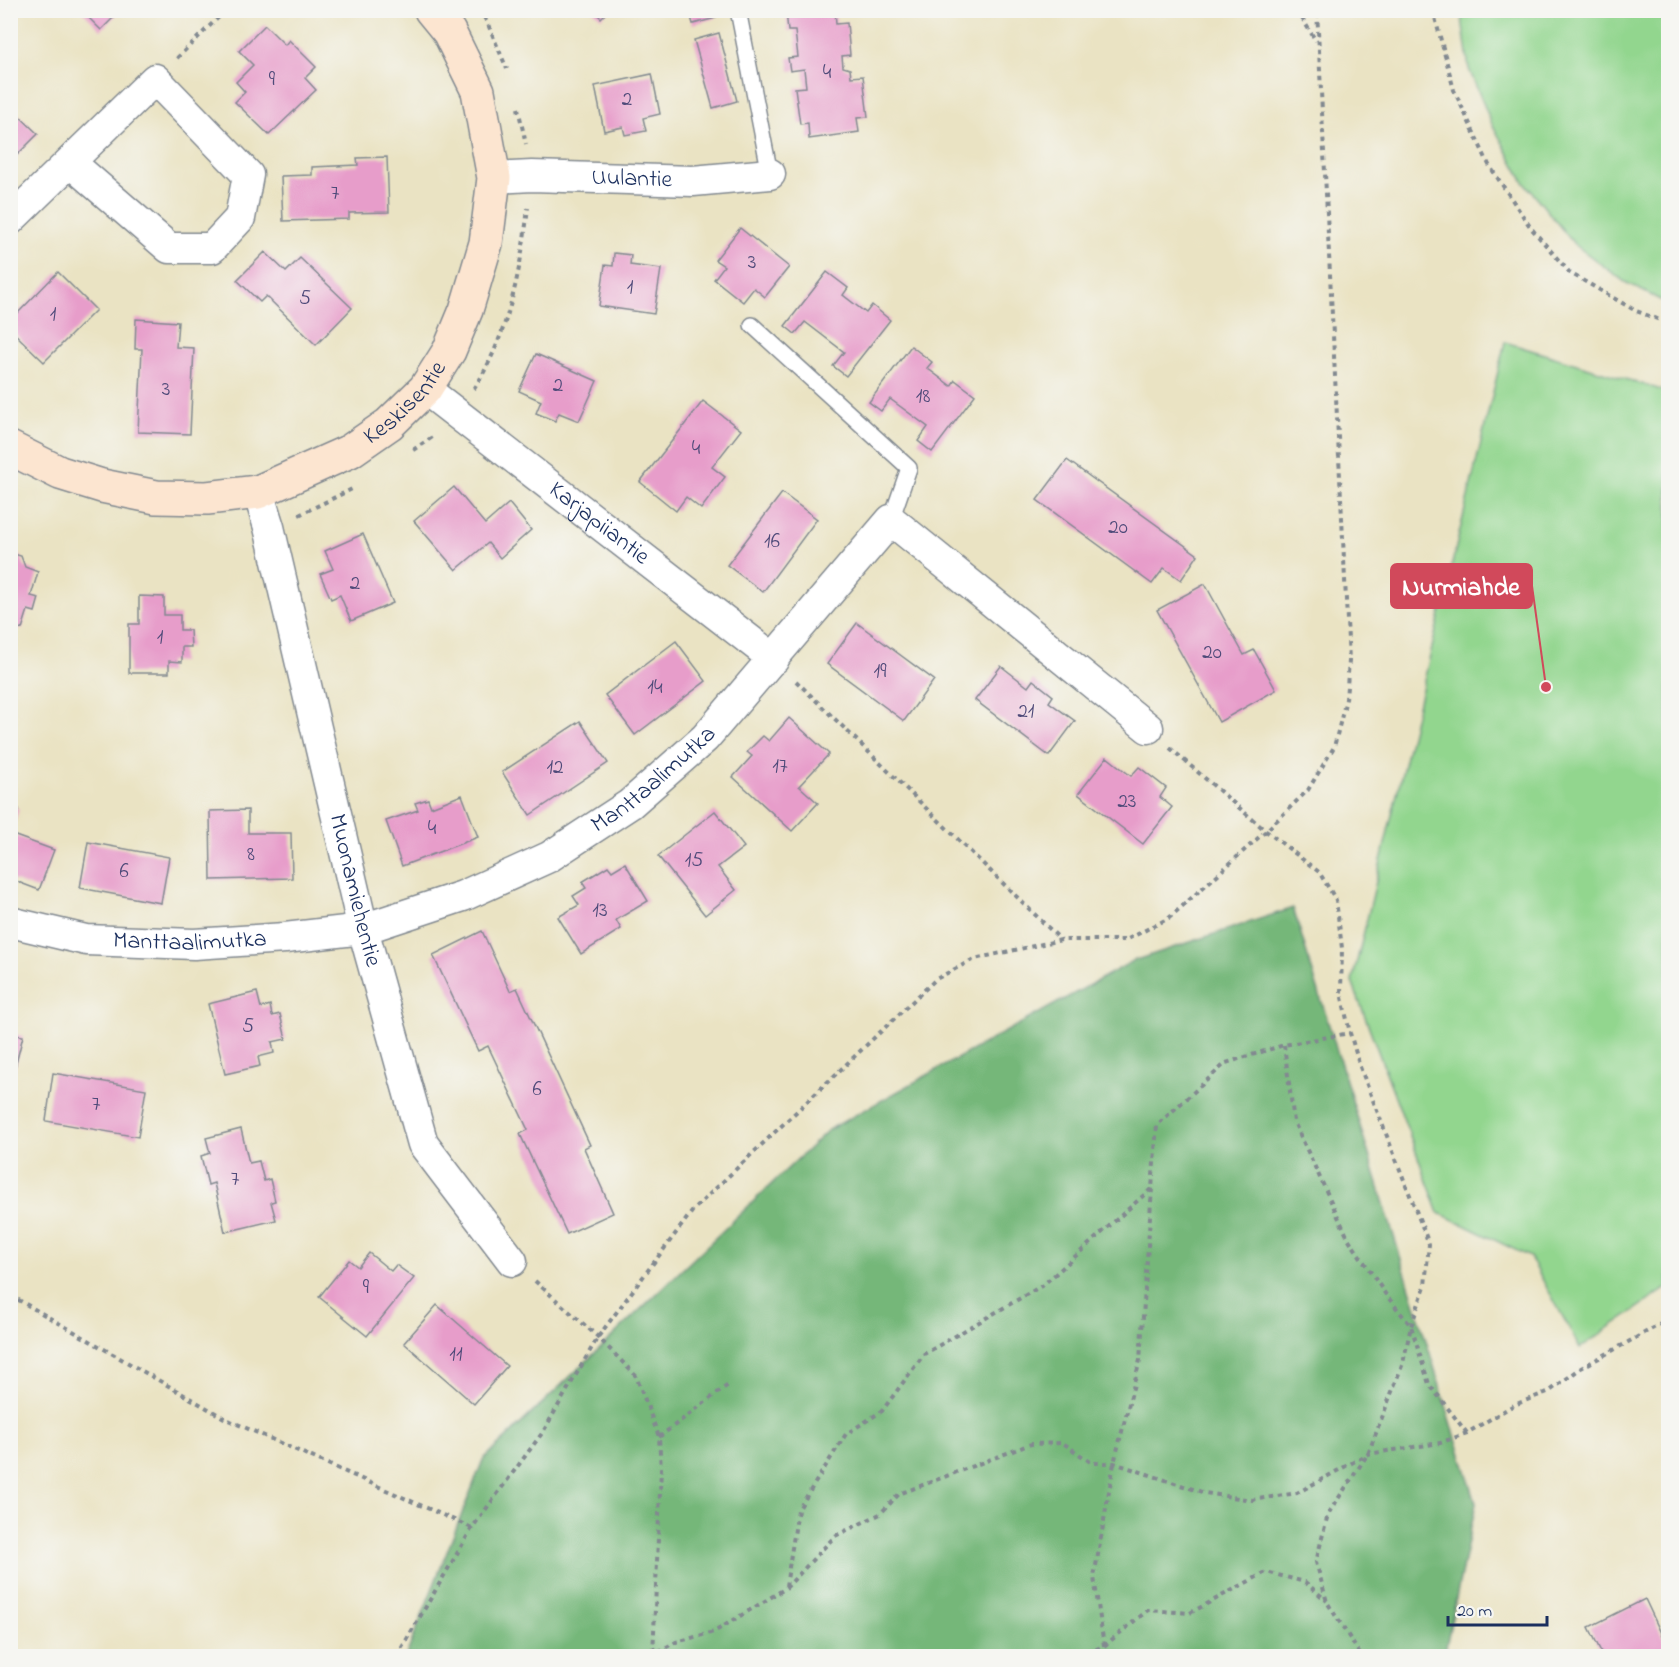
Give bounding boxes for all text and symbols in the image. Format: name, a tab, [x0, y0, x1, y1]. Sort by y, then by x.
house number: 4	[823, 58, 832, 88]
house number: 9	[269, 65, 276, 95]
house number: 2	[622, 85, 632, 115]
street label: Uulantie	[591, 160, 673, 198]
house number: 7	[331, 179, 340, 209]
house number: 3	[748, 248, 756, 278]
house number: 1	[627, 273, 634, 303]
house number: 5	[299, 284, 311, 314]
house number: 1	[50, 300, 57, 330]
street label: Keskisentie	[357, 354, 456, 454]
house number: 2	[553, 371, 563, 401]
house number: 3	[162, 375, 170, 405]
house number: 18	[916, 382, 930, 412]
house number: 4	[692, 434, 701, 464]
street label: Karjapiiantie	[541, 473, 657, 574]
house number: 20	[1108, 513, 1128, 543]
house number: 16	[764, 527, 780, 557]
callout: Nurmiahde	[1391, 564, 1532, 608]
house number: 2	[350, 569, 360, 599]
text: Nurmiahde	[1402, 570, 1521, 608]
house number: 1	[157, 623, 164, 653]
house number: 20	[1202, 638, 1222, 668]
house number: 19	[874, 657, 887, 687]
house number: 14	[647, 673, 663, 703]
house number: 21	[1017, 697, 1035, 727]
street label: Manttaalimutka	[584, 719, 725, 842]
house number: 17	[772, 752, 788, 782]
house number: 12	[546, 753, 564, 783]
house number: 23	[1117, 787, 1137, 817]
street label: Muonamiehentie	[319, 810, 390, 971]
house number: 4	[428, 814, 437, 844]
house number: 8	[247, 840, 255, 870]
house number: 15	[685, 846, 703, 876]
house number: 6	[119, 857, 129, 887]
house number: 13	[592, 896, 608, 926]
street label: Manttaalimutka	[112, 922, 268, 962]
house number: 5	[242, 1012, 254, 1042]
house number: 6	[532, 1075, 542, 1105]
house number: 7	[92, 1090, 101, 1120]
house number: 7	[231, 1165, 240, 1195]
house number: 9	[363, 1273, 370, 1303]
house number: 11	[449, 1340, 463, 1370]
scale bar	[1448, 1589, 1547, 1627]
text: 20 m	[1457, 1599, 1492, 1625]

